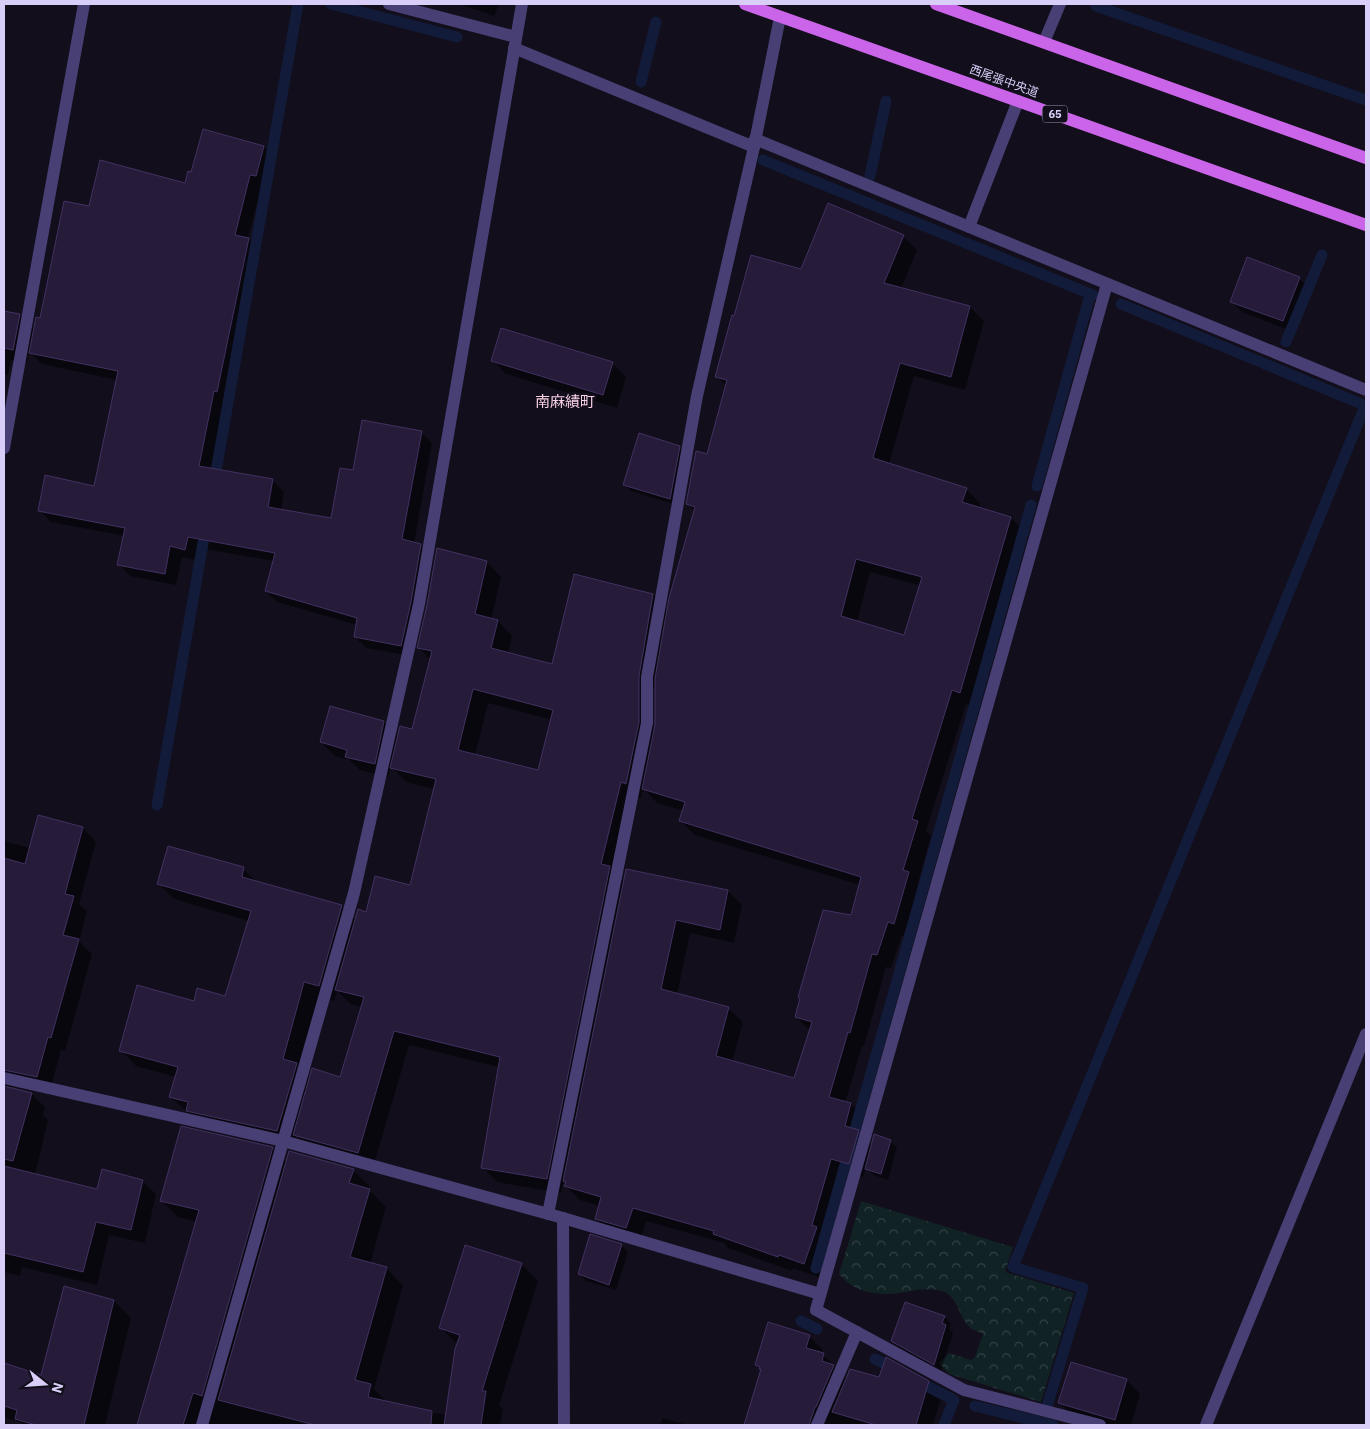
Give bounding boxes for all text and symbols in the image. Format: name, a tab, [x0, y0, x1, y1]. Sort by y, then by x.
street label: 西尾張中央道	[968, 61, 1041, 100]
road number: 65	[1042, 106, 1068, 122]
district label: 南麻績町	[535, 392, 595, 411]
north arrow	[20, 1359, 70, 1409]
text: N	[47, 1380, 68, 1395]

